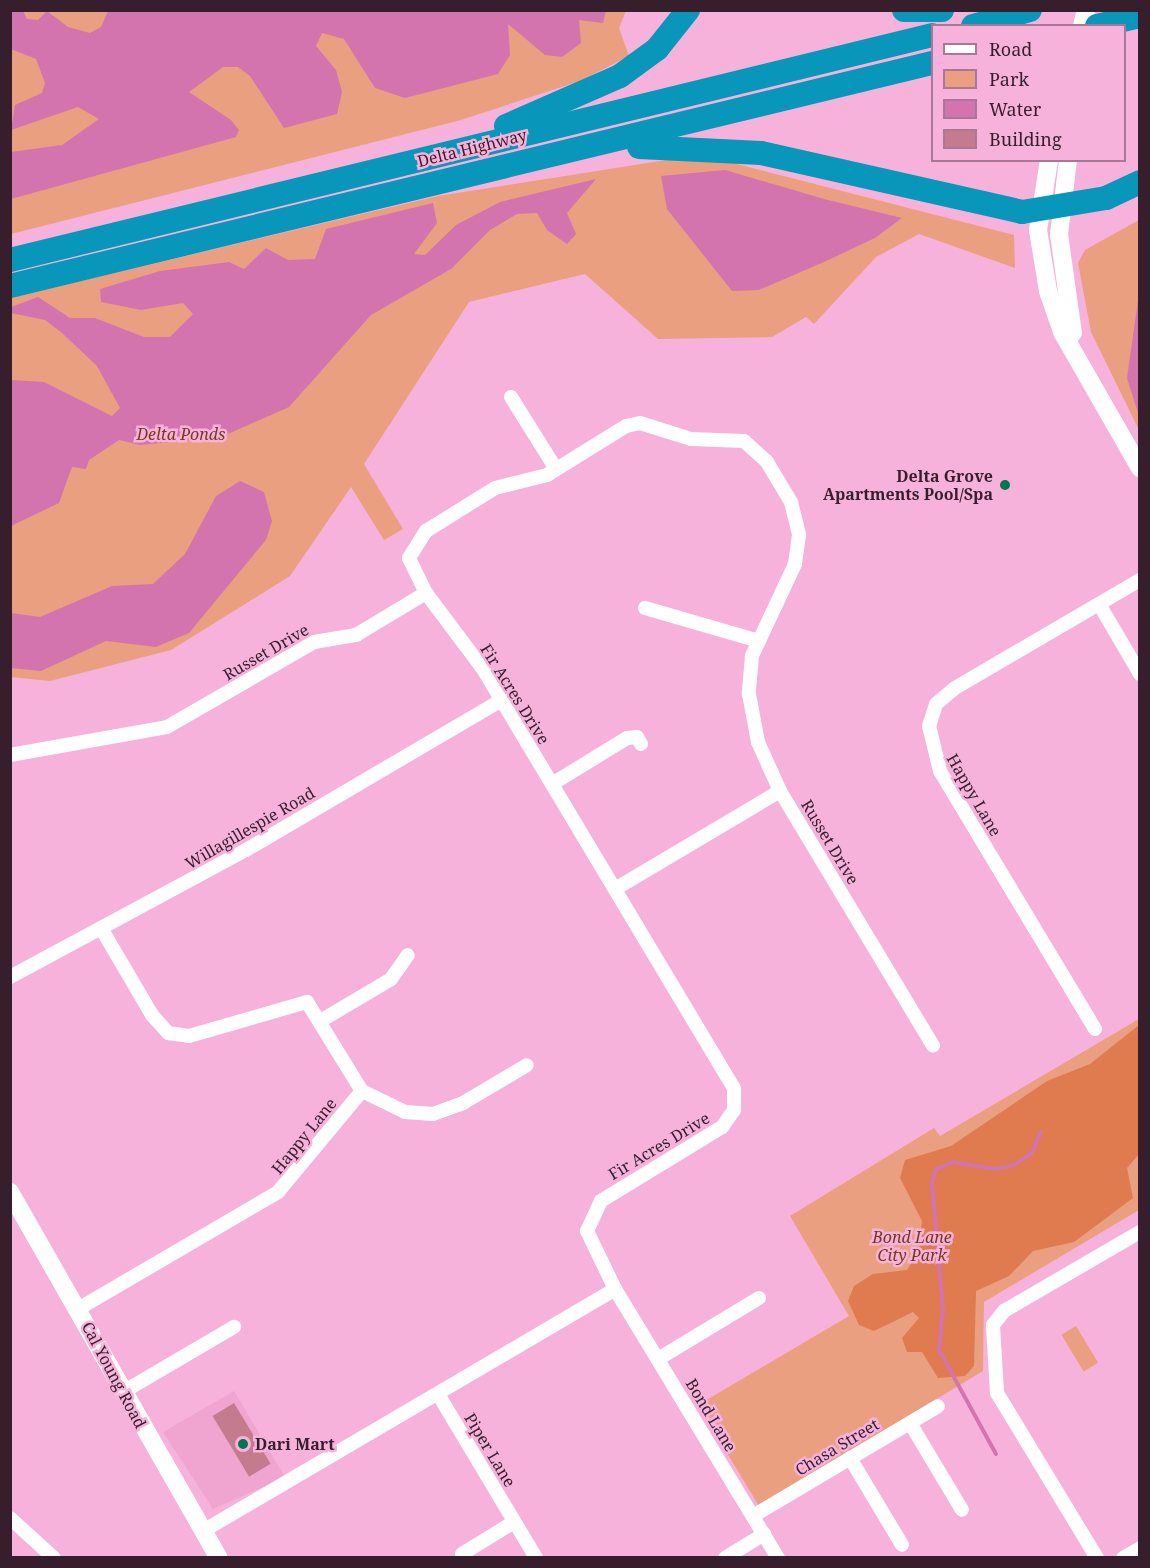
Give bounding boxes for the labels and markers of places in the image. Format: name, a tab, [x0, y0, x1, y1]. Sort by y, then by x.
place label: Delta Grove Apartments Pool/Spa	[823, 466, 993, 504]
marker: Delta Grove Apartments Pool/Spa	[998, 478, 1012, 492]
place label: Dari Mart	[255, 1434, 335, 1454]
marker: Dari Mart	[236, 1437, 250, 1451]

